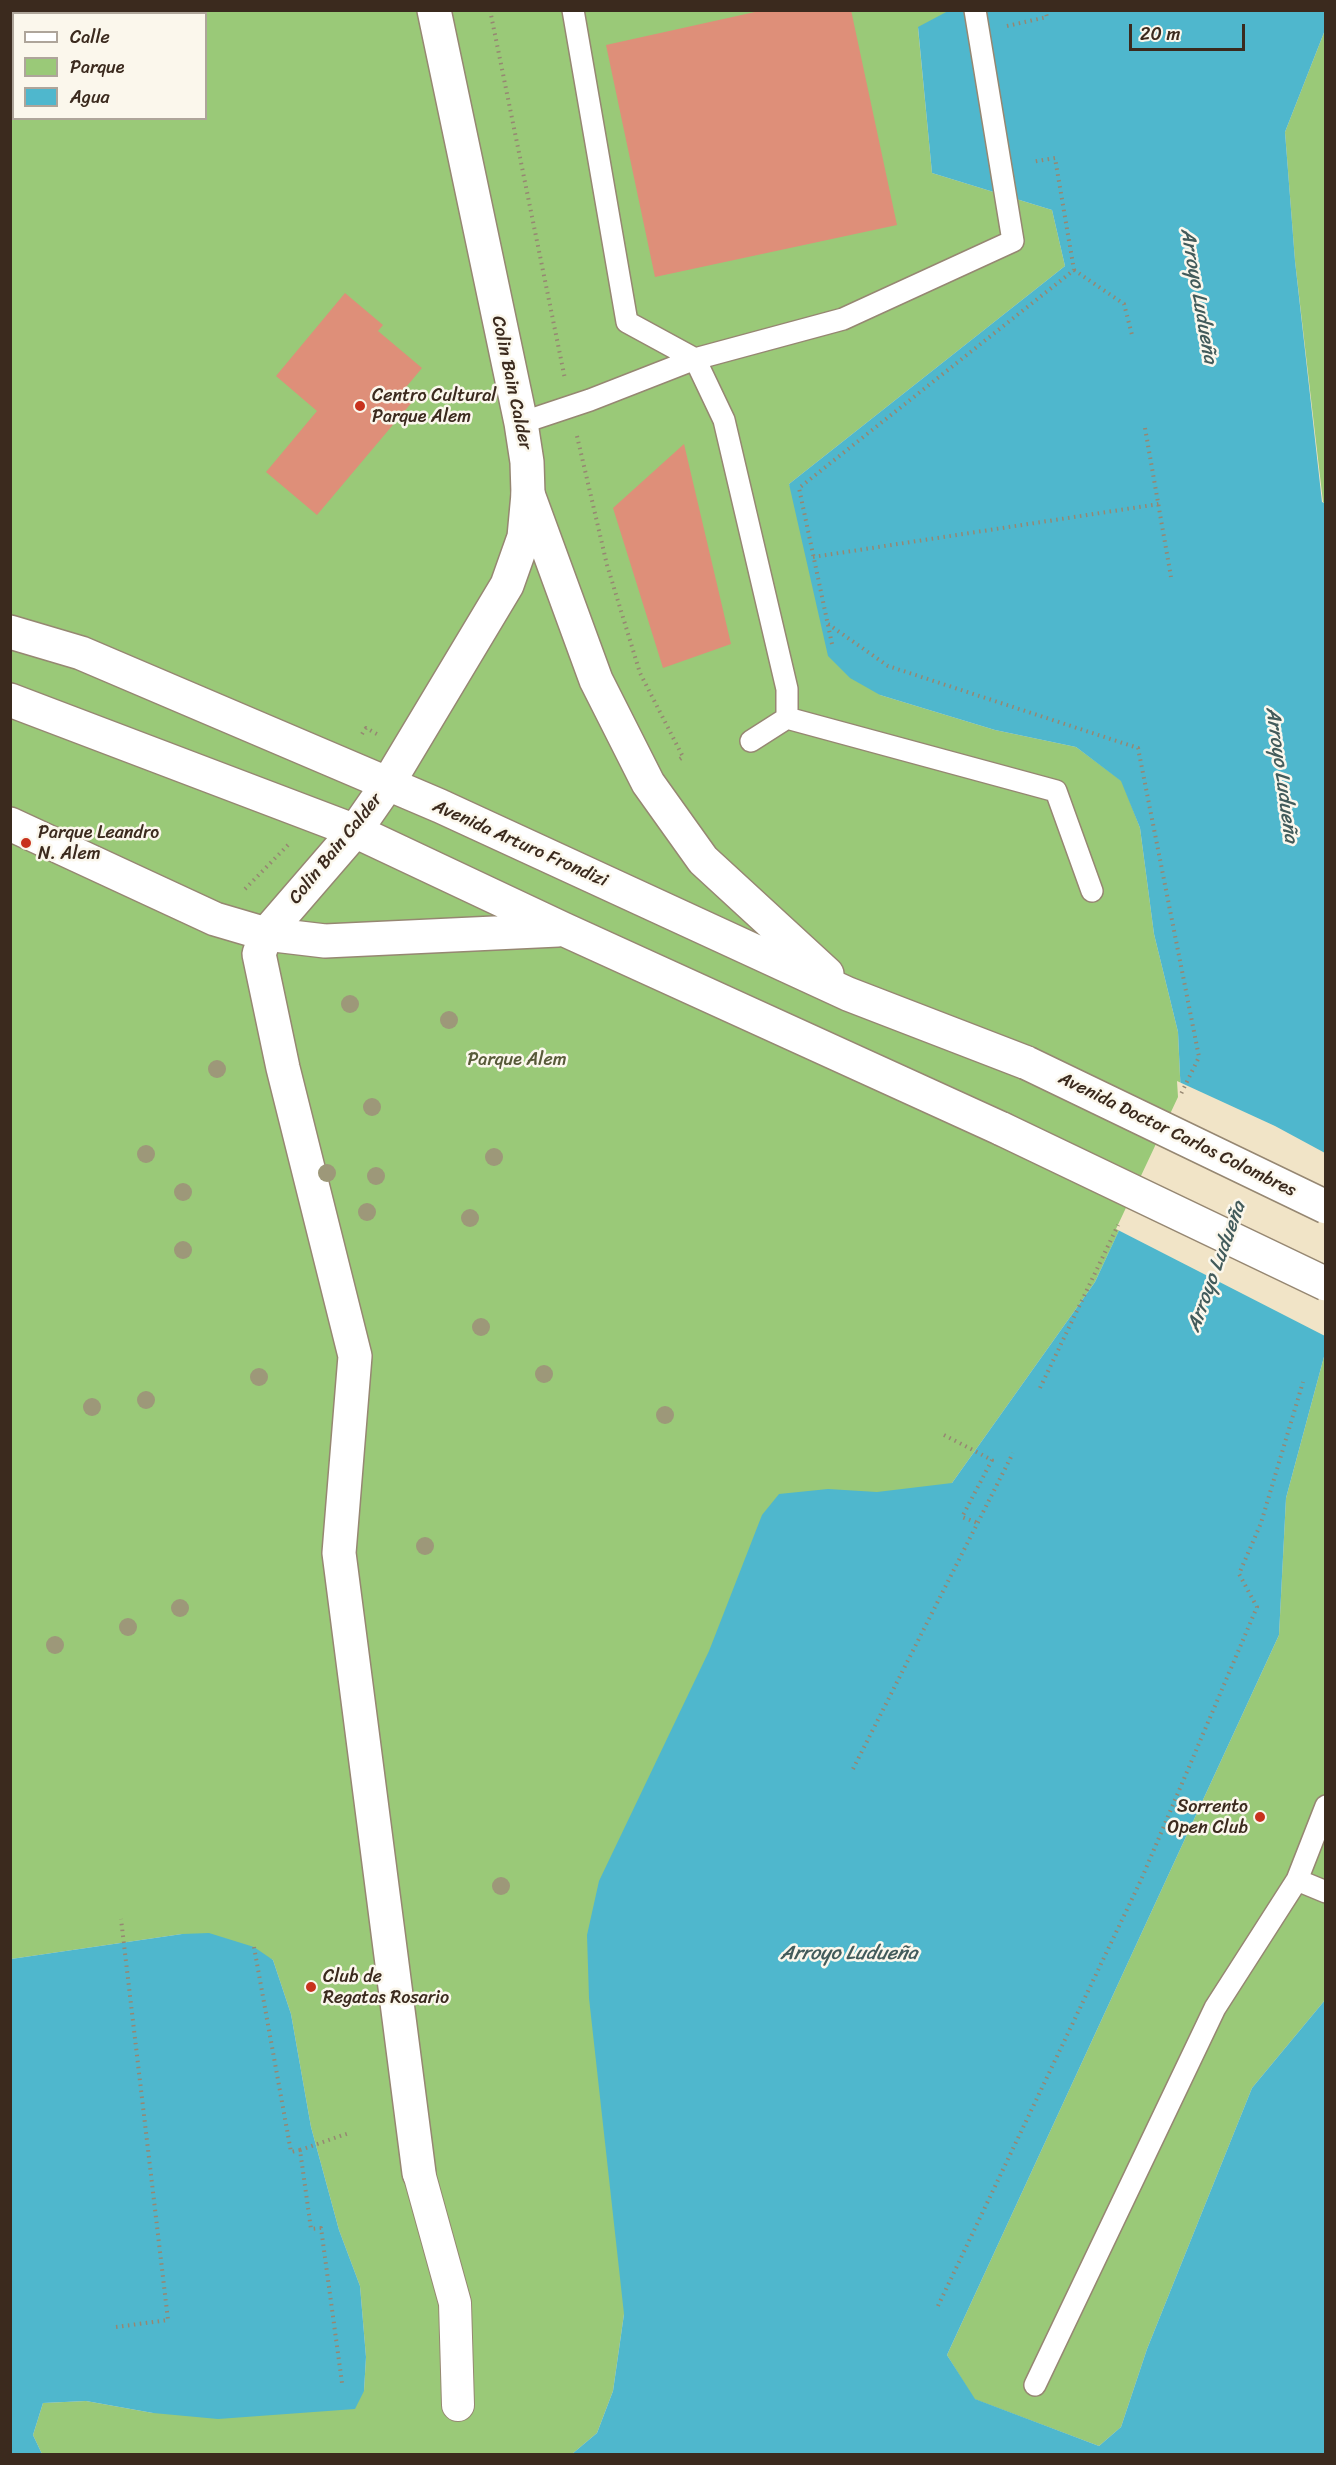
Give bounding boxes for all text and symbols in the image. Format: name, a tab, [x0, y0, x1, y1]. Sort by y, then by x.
legend	[12, 12, 207, 120]
scale bar	[1132, 12, 1248, 50]
text: 20 m	[1140, 18, 1180, 50]
text: Calle	[70, 21, 110, 53]
text: Parque	[70, 51, 124, 83]
text: Agua	[70, 81, 110, 113]
water label: Arroyo Ludueña	[1174, 226, 1222, 366]
street label: Colin Bain Calder	[486, 314, 536, 452]
place label: Centro Cultural Parque Alem	[372, 385, 496, 428]
marker: Centro Cultural Parque Alem	[353, 399, 367, 413]
water label: Arroyo Ludueña	[1260, 706, 1302, 844]
street label: Colin Bain Calder	[285, 789, 387, 909]
street label: Avenida Arturo Frondizi	[429, 796, 611, 892]
place label: Parque Leandro N. Alem	[38, 822, 159, 864]
marker: Parque Leandro N. Alem	[19, 836, 33, 850]
park label: Parque Alem	[467, 1049, 567, 1071]
street label: Avenida Doctor Carlos Colombres	[1055, 1068, 1299, 1202]
water label: Arroyo Ludueña	[1182, 1199, 1252, 1335]
place label: Sorrento Open Club	[1168, 1796, 1248, 1838]
marker: Sorrento Open Club	[1253, 1810, 1267, 1824]
water label: Arroyo Ludueña	[781, 1942, 917, 1966]
place label: Club de Regatas Rosario	[323, 1966, 449, 2008]
marker: Club de Regatas Rosario	[304, 1980, 318, 1994]

